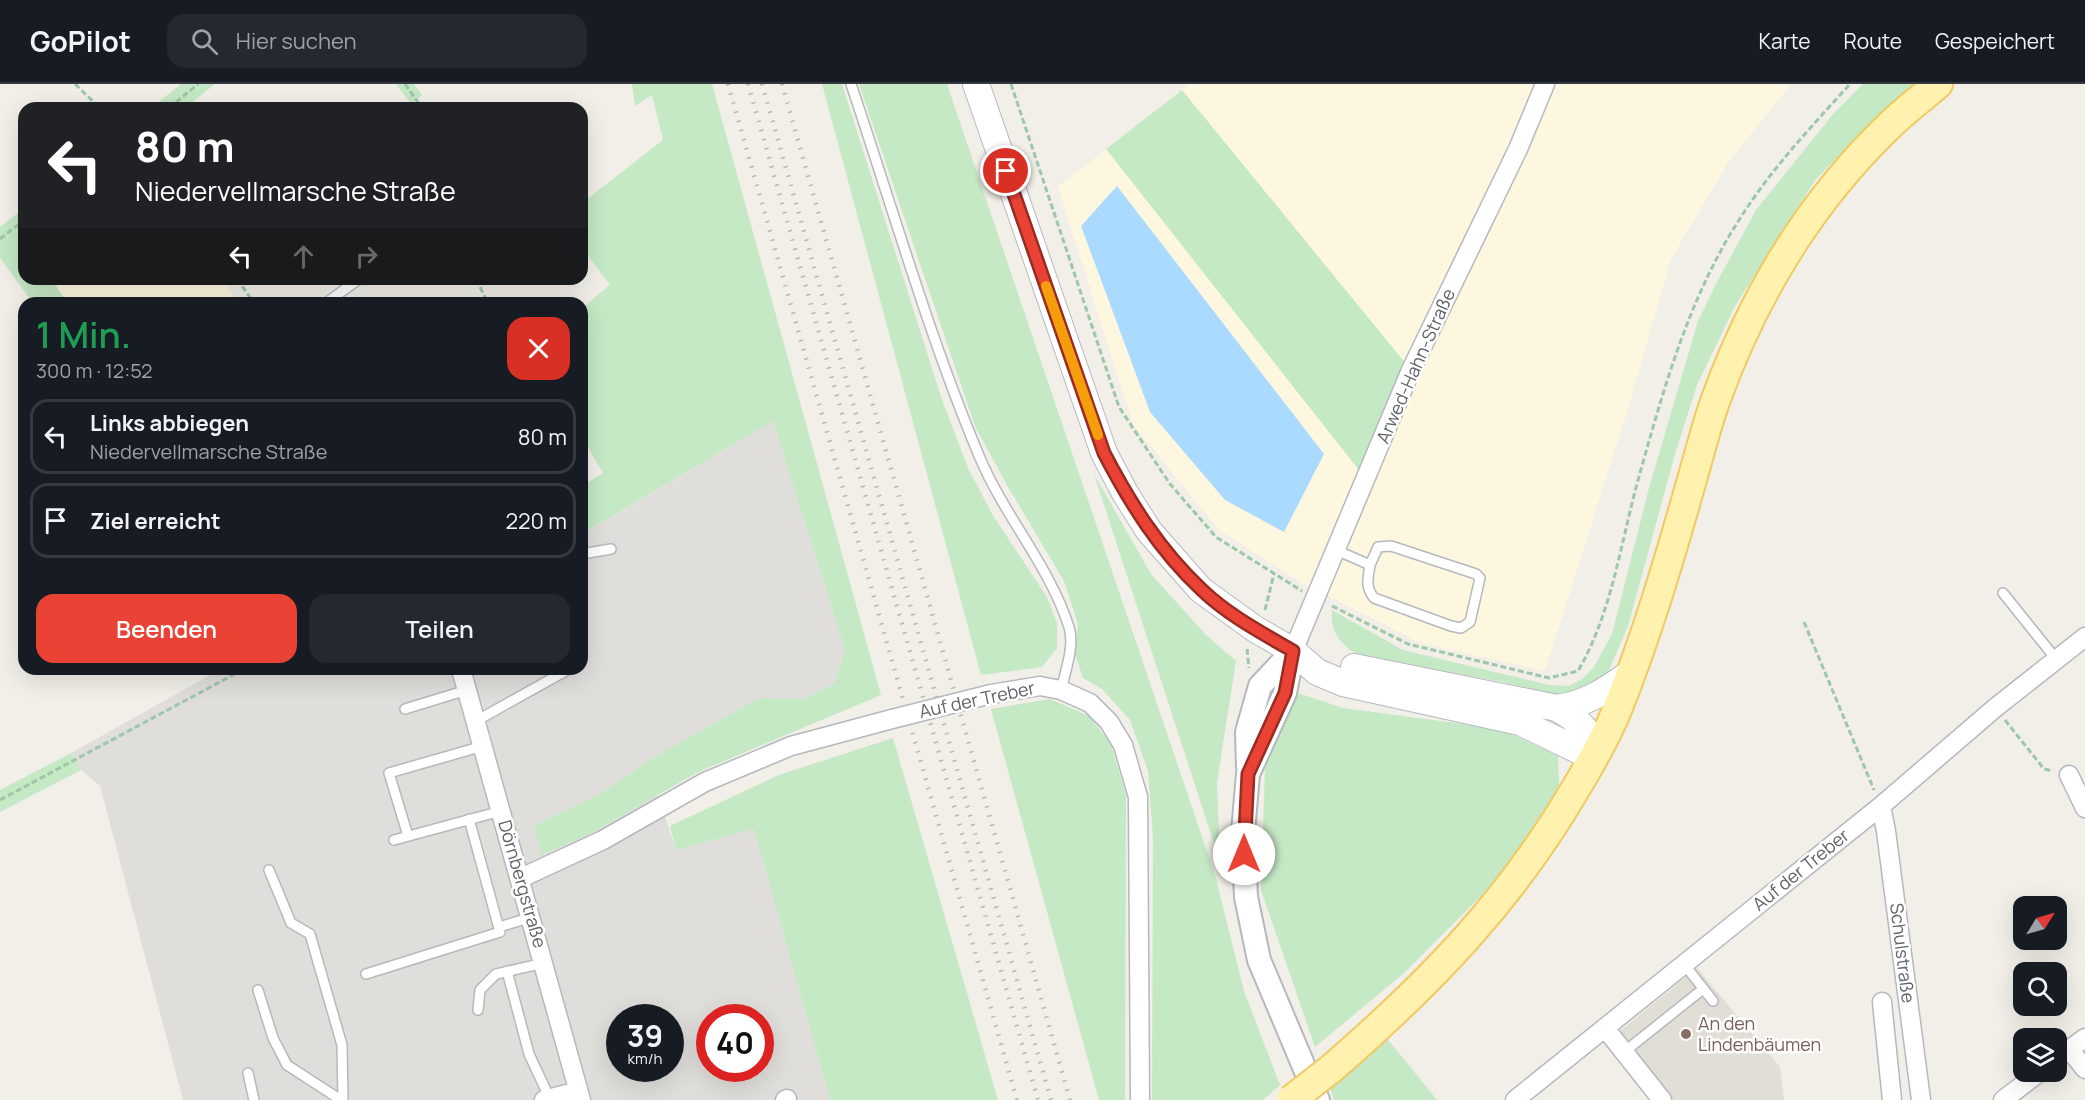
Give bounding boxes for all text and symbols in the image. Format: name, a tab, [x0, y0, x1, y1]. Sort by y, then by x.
search box	[167, 14, 587, 68]
text: GoPilot	[30, 22, 131, 60]
icon: search	[188, 25, 221, 58]
text: Hier suchen	[236, 26, 357, 56]
text: Karte	[1759, 27, 1811, 55]
text: Route	[1844, 27, 1902, 55]
text: Gespeichert	[1935, 27, 2055, 55]
text: 80 m	[135, 117, 235, 175]
icon: left	[36, 126, 114, 204]
pin	[980, 145, 1031, 196]
icon: arrive	[989, 154, 1022, 187]
text: Niedervellmarsche Straße	[135, 172, 456, 209]
icon: left	[224, 240, 257, 273]
icon: ahead	[287, 240, 320, 273]
icon: right	[350, 240, 383, 273]
street label: Arwed-Hahn-Straße	[1370, 284, 1460, 447]
text: 1 Min.	[36, 310, 131, 359]
button: close	[507, 317, 570, 380]
text: 300 m · 12:52	[36, 357, 153, 384]
text: Links abbiegen	[90, 408, 249, 438]
icon: left	[39, 420, 72, 453]
text: 80 m	[518, 422, 567, 452]
text: Niedervellmarsche Straße	[90, 438, 328, 465]
icon: arrive	[39, 504, 72, 537]
text: Ziel erreicht	[90, 506, 221, 536]
text: 220 m	[505, 506, 567, 536]
button: Beenden	[36, 594, 297, 663]
button: Teilen	[309, 594, 570, 663]
street label: Auf der Treber	[917, 675, 1037, 723]
street label: Dörnbergstraße	[493, 817, 553, 950]
position arrow	[1212, 822, 1276, 886]
street label: Auf der Treber	[1747, 823, 1854, 916]
north arrow	[2013, 896, 2067, 950]
map controls	[2013, 896, 2067, 1082]
street label: Schulstraße	[1885, 901, 1921, 1004]
button: search	[2013, 962, 2067, 1016]
speed limit sign: 40	[696, 1004, 774, 1082]
place label: An den Lindenbäumen	[1698, 1011, 1821, 1056]
text: 39	[627, 1015, 663, 1056]
marker: An den Lindenbäumen	[1679, 1027, 1693, 1041]
button: layers	[2013, 1028, 2067, 1082]
text: km/h	[628, 1048, 662, 1069]

